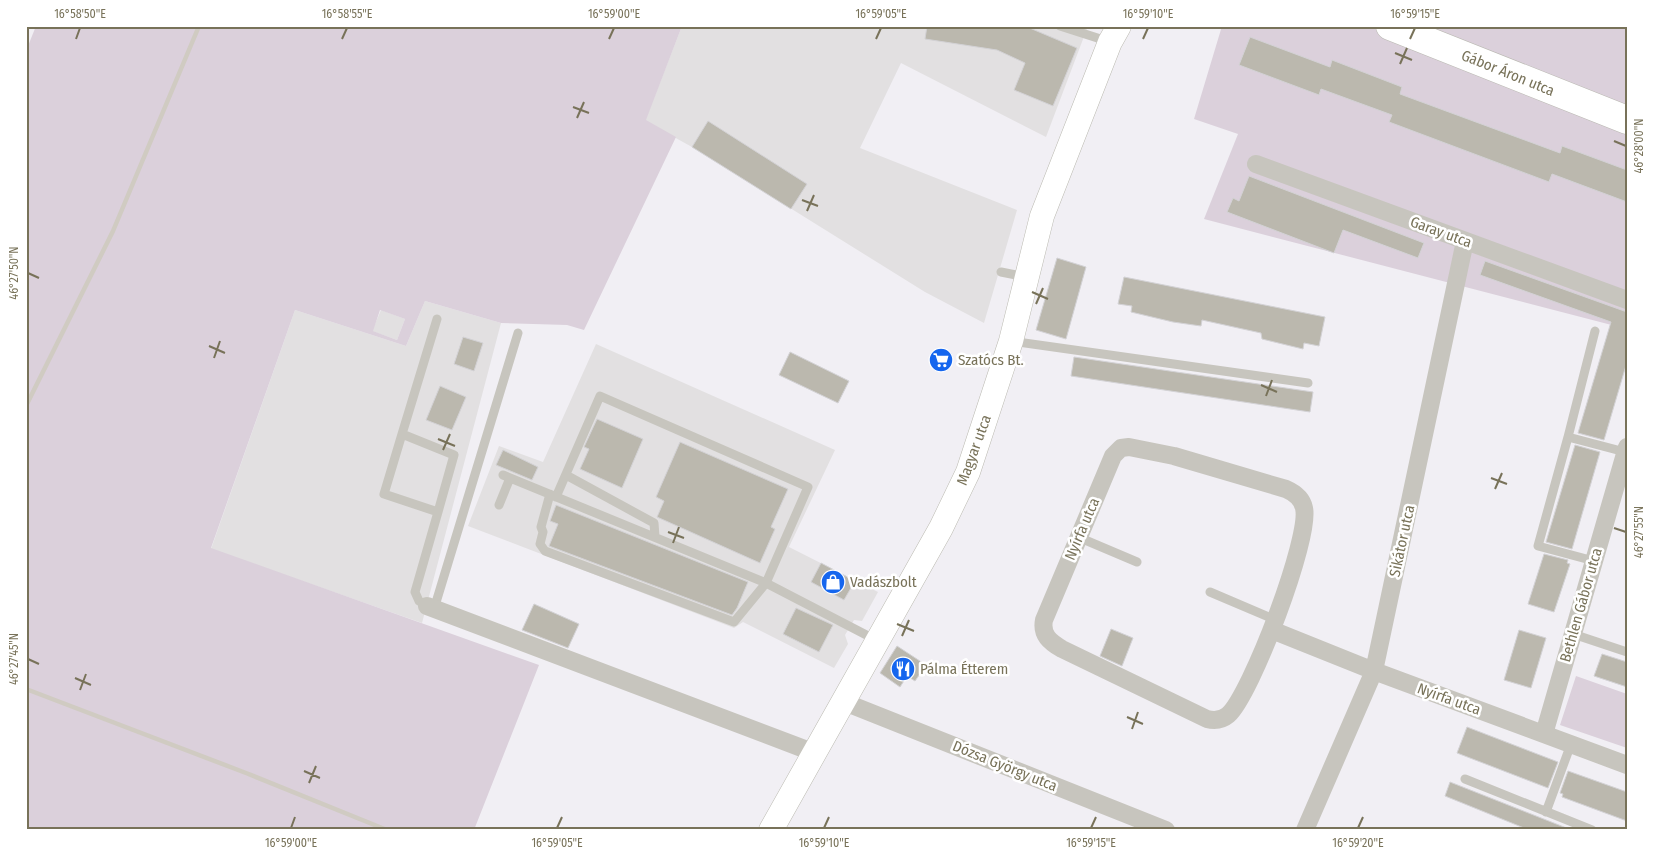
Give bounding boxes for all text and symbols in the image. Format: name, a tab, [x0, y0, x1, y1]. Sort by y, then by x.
text: 16°58'50"E	[54, 7, 106, 21]
text: 16°58'55"E	[322, 7, 373, 21]
text: 16°59'00"E	[588, 7, 640, 21]
text: 16°59'05"E	[855, 7, 907, 21]
text: 16°59'10"E	[1123, 7, 1174, 21]
text: 16°59'15"E	[1390, 7, 1440, 21]
street label: Gábor Áron utca	[1459, 46, 1557, 100]
text: 46°28'00"N	[1632, 119, 1646, 173]
street label: Garay utca	[1408, 213, 1474, 251]
text: 46°27'50"N	[7, 246, 21, 300]
supermarket icon: Szatócs Bt.	[928, 347, 954, 373]
place label: Szatócs Bt.	[958, 351, 1024, 369]
street label: Magyar utca	[953, 412, 995, 488]
street label: Nyírfa utca	[1061, 495, 1103, 563]
street label: Sikátor utca	[1386, 504, 1418, 578]
text: 46°27'55"N	[1632, 506, 1646, 558]
street label: Bethlen Gábor utca	[1556, 546, 1606, 664]
shop icon: Vadászbolt	[820, 569, 846, 595]
place label: Vadászbolt	[850, 573, 917, 591]
text: 46°27'45"N	[7, 633, 21, 685]
restaurant icon: Pálma Étterem	[890, 656, 916, 682]
place label: Pálma Étterem	[920, 660, 1008, 678]
street label: Nyírfa utca	[1415, 679, 1483, 719]
street label: Dózsa György utca	[950, 737, 1060, 795]
text: 16°59'00"E	[265, 836, 317, 850]
text: 16°59'05"E	[531, 836, 583, 850]
text: 16°59'10"E	[799, 836, 850, 850]
text: 16°59'15"E	[1066, 836, 1116, 850]
text: 16°59'20"E	[1332, 836, 1384, 850]

